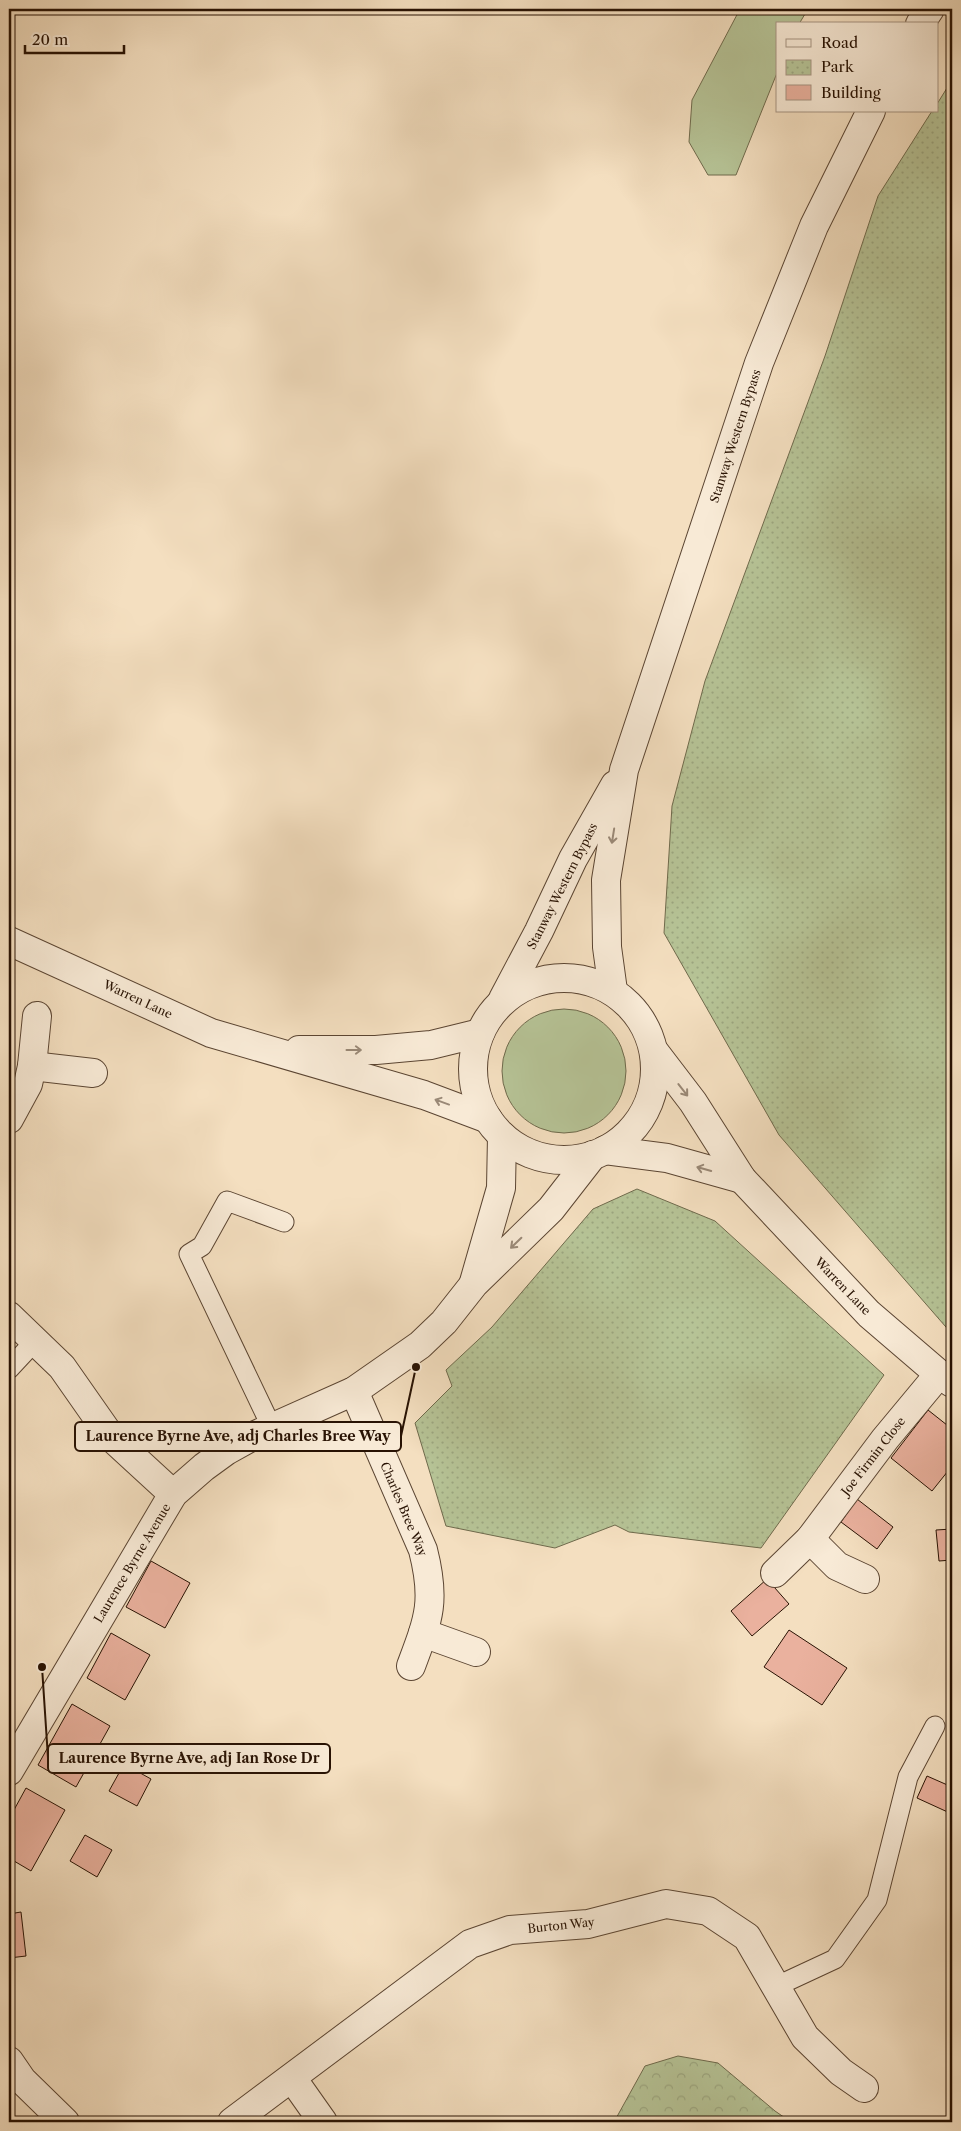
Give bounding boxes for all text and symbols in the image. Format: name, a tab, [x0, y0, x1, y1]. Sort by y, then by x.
scale bar	[25, 22, 124, 54]
legend	[776, 22, 938, 112]
text: 20 m	[32, 30, 68, 49]
text: Road	[821, 33, 858, 52]
text: Park	[821, 57, 855, 76]
text: Building	[821, 83, 881, 102]
street label: Stanway Western Bypass	[706, 367, 764, 505]
street label: Stanway Western Bypass	[524, 820, 600, 952]
one-way arrow	[608, 827, 618, 843]
street label: Warren Lane	[100, 976, 175, 1022]
one-way arrow	[345, 1045, 361, 1055]
one-way arrow	[678, 1083, 689, 1096]
one-way arrow	[435, 1097, 450, 1106]
one-way arrow	[697, 1163, 713, 1173]
one-way arrow	[510, 1237, 522, 1249]
street label: Warren Lane	[811, 1253, 874, 1318]
street label: Joe Firmin Close	[836, 1414, 908, 1500]
callout: Laurence Byrne Ave, adj Charles Bree Way	[75, 1422, 401, 1451]
text: Laurence Byrne Ave, adj Charles Bree Way	[85, 1427, 391, 1445]
street label: Charles Bree Way	[377, 1460, 431, 1559]
street label: Laurence Byrne Avenue	[90, 1500, 174, 1625]
callout: Laurence Byrne Ave, adj Ian Rose Dr	[48, 1744, 330, 1773]
text: Laurence Byrne Ave, adj Ian Rose Dr	[58, 1749, 320, 1767]
street label: Burton Way	[527, 1914, 596, 1936]

